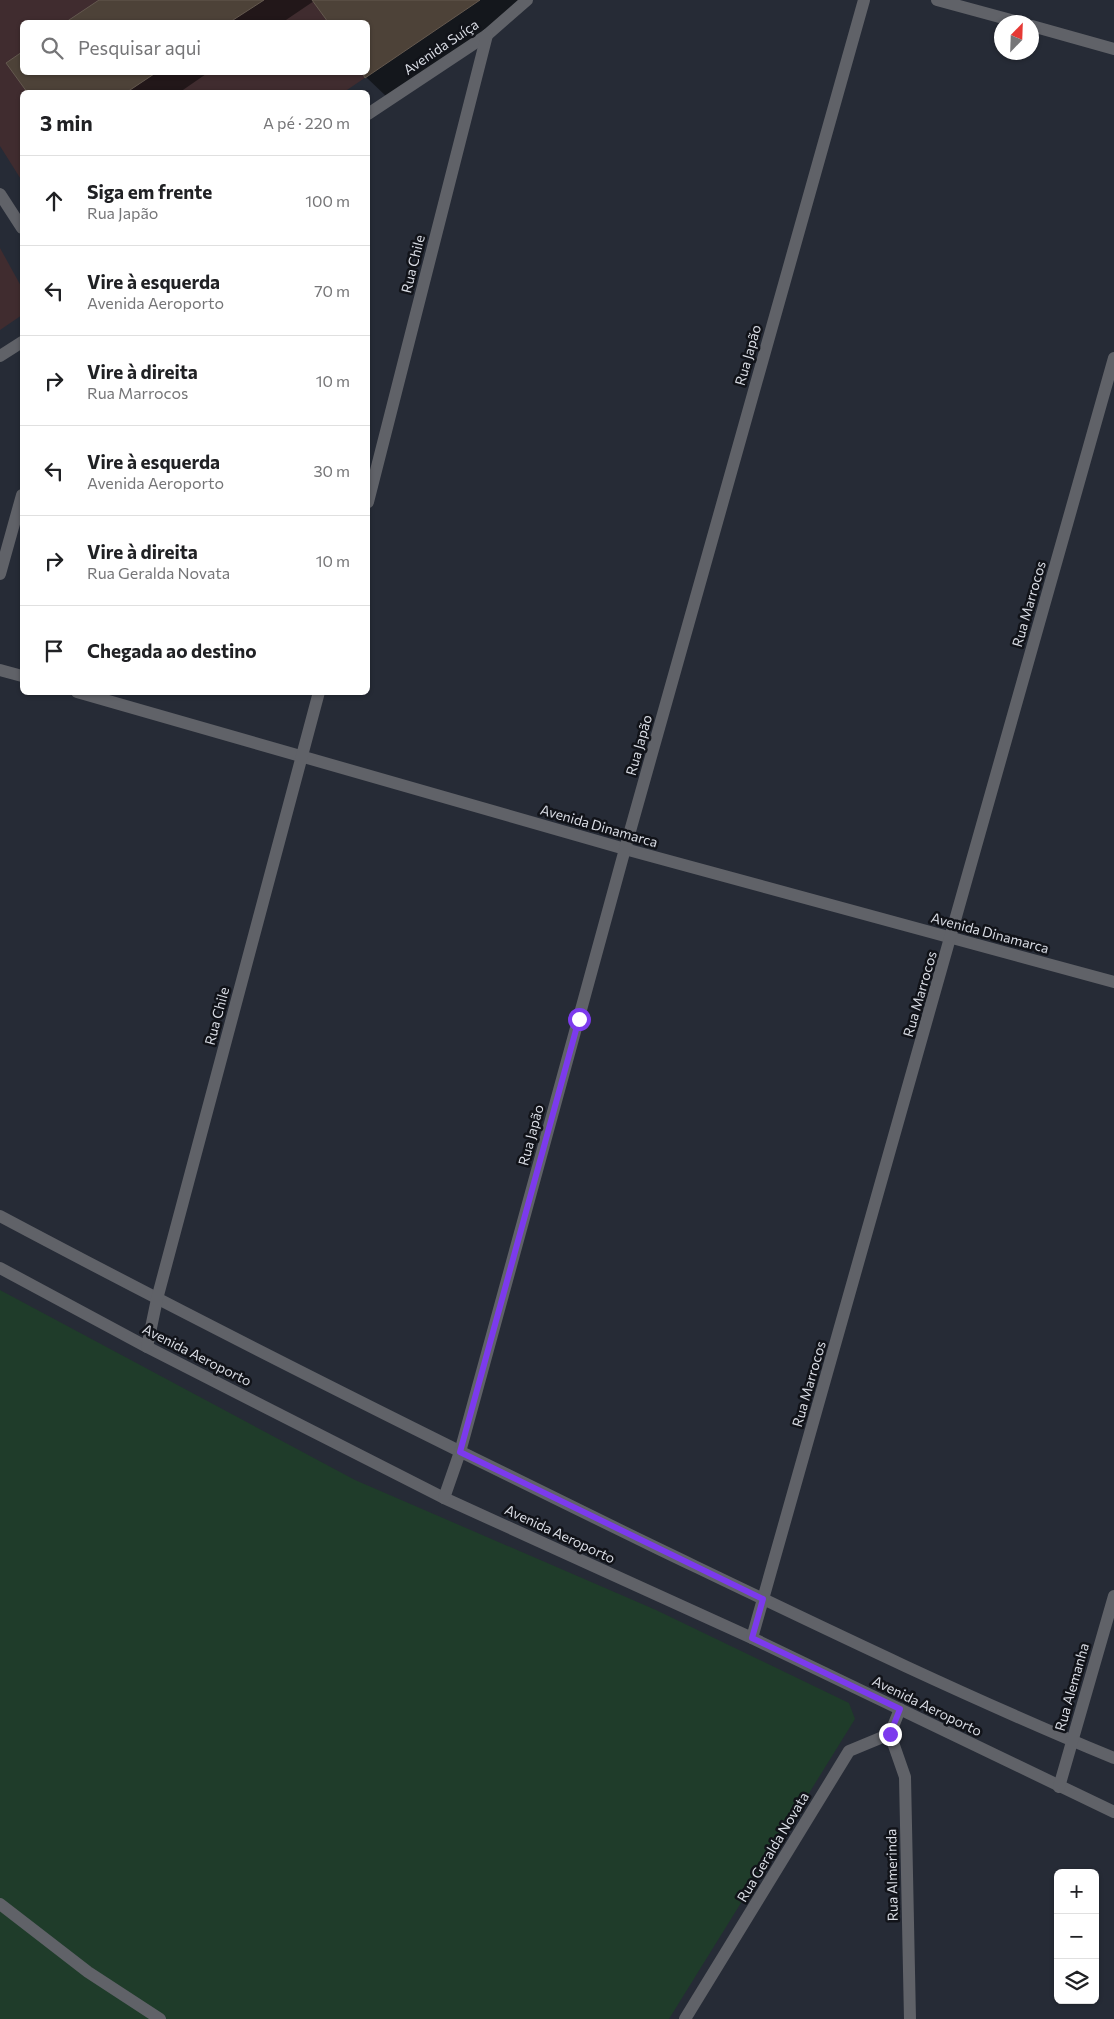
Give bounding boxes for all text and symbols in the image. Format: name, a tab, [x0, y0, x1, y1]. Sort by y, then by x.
street label: Avenida Suíça	[400, 15, 482, 78]
north arrow	[994, 15, 1039, 60]
search box	[20, 20, 370, 75]
icon: search	[38, 34, 66, 62]
text: Pesquisar aqui	[78, 36, 201, 59]
text: 3 min	[40, 110, 93, 135]
text: A pé · 220 m	[263, 113, 350, 132]
text: Siga em frente	[87, 180, 212, 203]
icon: ahead	[40, 187, 68, 215]
text: 100 m	[305, 191, 350, 210]
text: Rua Japão	[87, 203, 158, 222]
street label: Rua Chile	[397, 233, 428, 295]
text: Vire à esquerda	[87, 270, 220, 293]
icon: left	[40, 277, 68, 305]
text: 70 m	[314, 281, 350, 300]
text: Avenida Aeroporto	[87, 293, 224, 312]
street label: Rua Japão	[731, 323, 764, 387]
text: Vire à direita	[87, 360, 198, 383]
icon: right	[40, 367, 68, 395]
text: 10 m	[316, 371, 350, 390]
text: Rua Marrocos	[87, 383, 188, 402]
text: Vire à esquerda	[87, 450, 220, 473]
icon: left	[40, 457, 68, 485]
text: 30 m	[313, 461, 350, 480]
text: Avenida Aeroporto	[87, 473, 224, 492]
text: Vire à direita	[87, 540, 198, 563]
icon: right	[40, 547, 68, 575]
text: 10 m	[316, 551, 350, 570]
street label: Rua Marrocos	[1008, 559, 1049, 649]
text: Rua Geralda Novata	[87, 563, 230, 582]
icon: arrive	[40, 637, 68, 665]
text: Chegada ao destino	[87, 639, 257, 662]
street label: Rua Japão	[622, 713, 655, 777]
street label: Avenida Dinamarca	[538, 801, 660, 850]
street label: Avenida Dinamarca	[929, 909, 1051, 956]
street label: Rua Marrocos	[899, 949, 940, 1039]
street label: Rua Chile	[201, 985, 232, 1047]
route start	[568, 1008, 591, 1031]
street label: Rua Japão	[514, 1103, 547, 1167]
street label: Avenida Aeroporto	[140, 1320, 254, 1389]
street label: Rua Marrocos	[788, 1339, 829, 1429]
street label: Avenida Aeroporto	[502, 1501, 618, 1567]
street label: Rua Alemanha	[1051, 1641, 1092, 1733]
street label: Avenida Aeroporto	[870, 1672, 985, 1739]
route end	[879, 1723, 902, 1746]
street label: Rua Geralda Novata	[733, 1789, 812, 1905]
street label: Rua Almerinda	[882, 1829, 901, 1921]
map controls	[1054, 1869, 1099, 2004]
button: +	[1054, 1869, 1099, 1914]
button: −	[1054, 1914, 1099, 1959]
button: layers	[1054, 1959, 1099, 2004]

